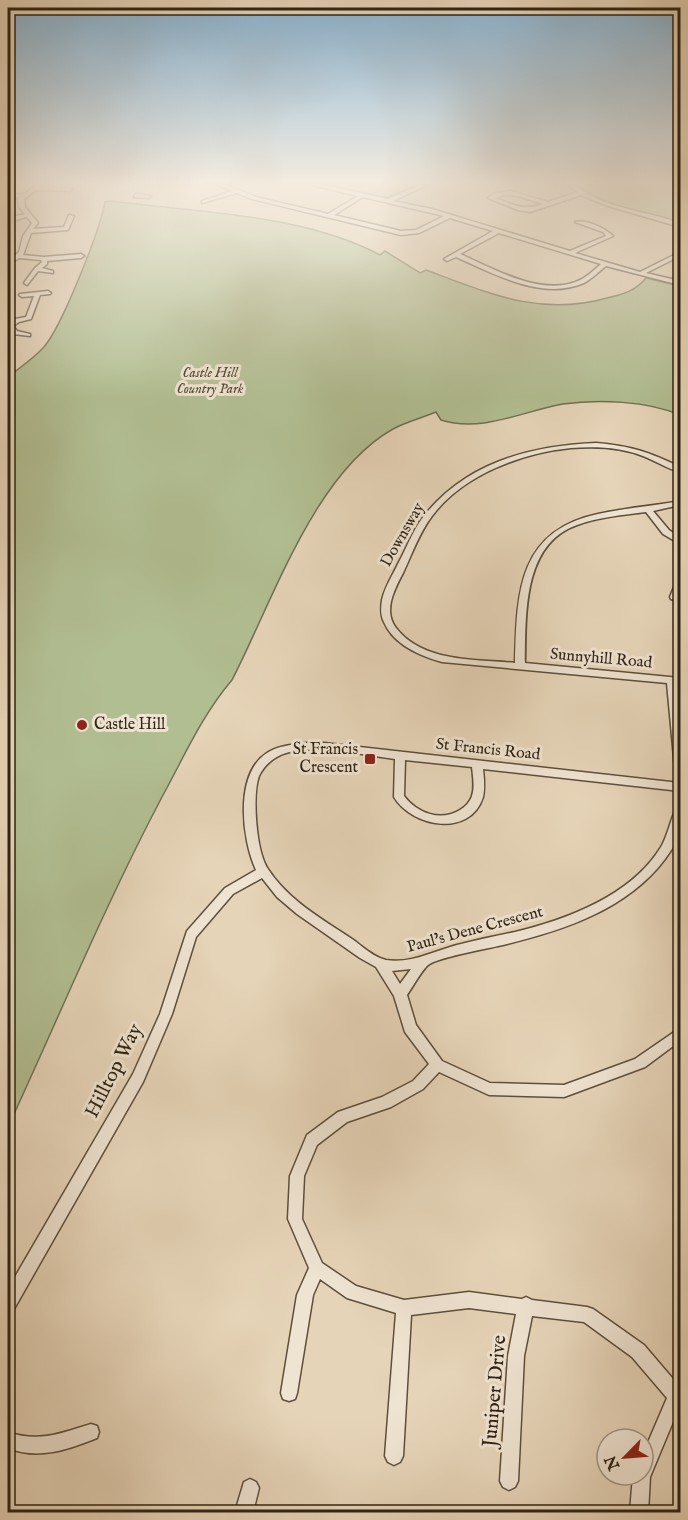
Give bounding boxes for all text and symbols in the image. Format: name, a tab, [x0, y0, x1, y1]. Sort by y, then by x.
park label: Castle Hill Country Park	[177, 364, 244, 398]
street label: Downsway	[377, 499, 429, 571]
street label: Sunnyhill Road	[549, 645, 653, 673]
place label: Castle Hill	[94, 715, 166, 735]
marker: Castle Hill	[75, 718, 89, 732]
street label: St Francis Road	[435, 735, 542, 765]
place label: St Francis Crescent	[293, 740, 359, 778]
marker: St Francis Crescent	[363, 752, 377, 766]
street label: Paul's Dene Crescent	[405, 902, 546, 958]
street label: Hilltop Way	[80, 1020, 148, 1122]
street label: Juniper Drive	[477, 1334, 512, 1450]
north arrow	[595, 1427, 655, 1487]
text: N	[601, 1452, 626, 1474]

